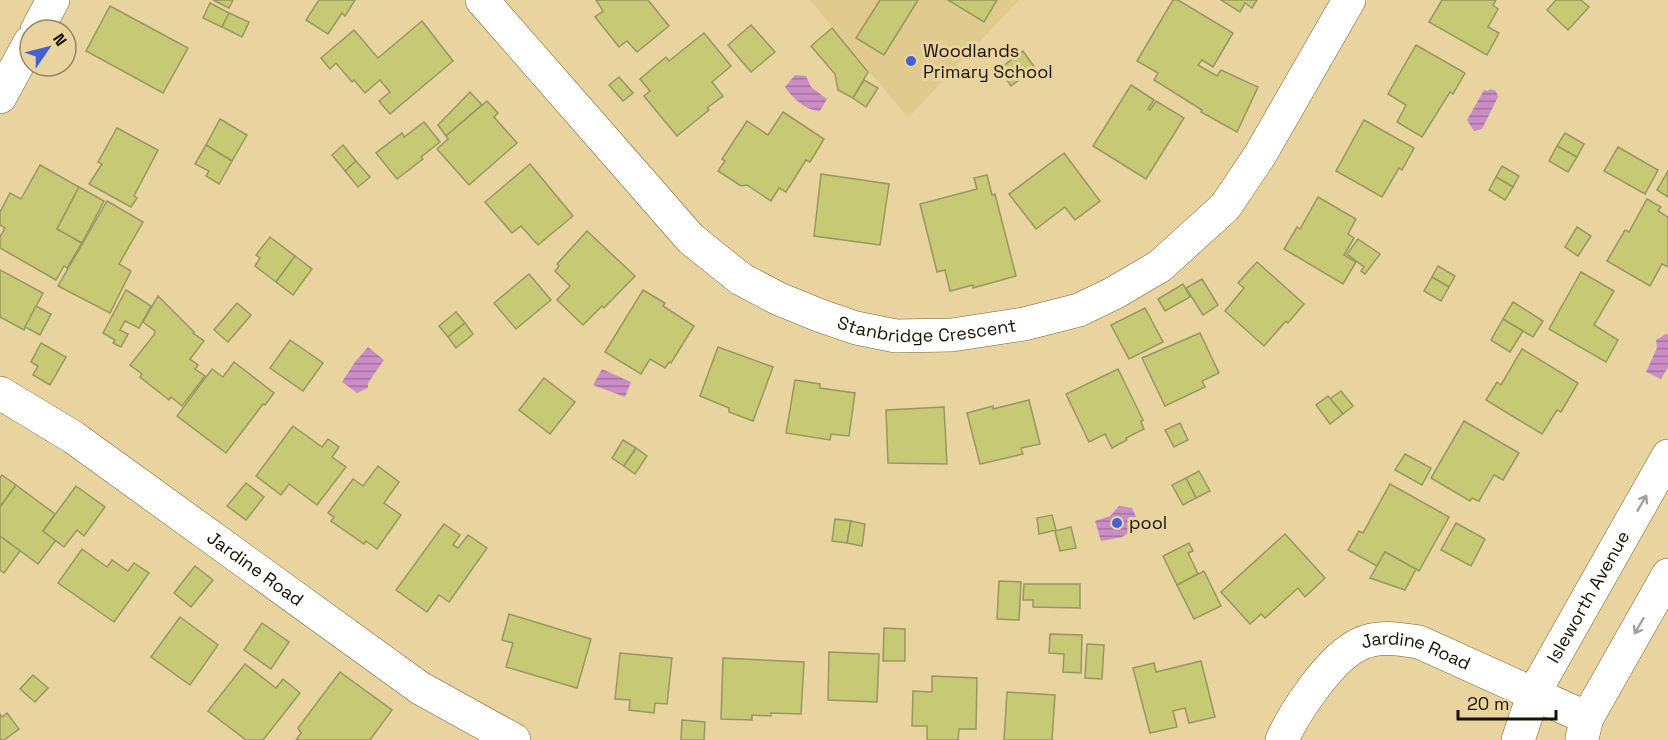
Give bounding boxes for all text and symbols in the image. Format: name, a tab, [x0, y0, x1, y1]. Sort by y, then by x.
north arrow	[18, 18, 78, 78]
text: N	[48, 29, 72, 50]
place label: Woodlands Primary School	[923, 39, 1053, 83]
marker: Woodlands Primary School	[904, 54, 918, 68]
street label: Stanbridge Crescent	[834, 310, 1018, 347]
one-way arrow	[1637, 494, 1648, 512]
place label: pool	[1129, 511, 1167, 534]
marker: pool	[1110, 516, 1124, 530]
street label: Jardine Road	[203, 526, 308, 611]
street label: Isleworth Avenue	[1541, 526, 1634, 667]
one-way arrow	[1633, 617, 1645, 634]
street label: Jardine Road	[1358, 626, 1474, 675]
scale bar	[1458, 683, 1556, 721]
text: 20 m	[1467, 692, 1510, 715]

